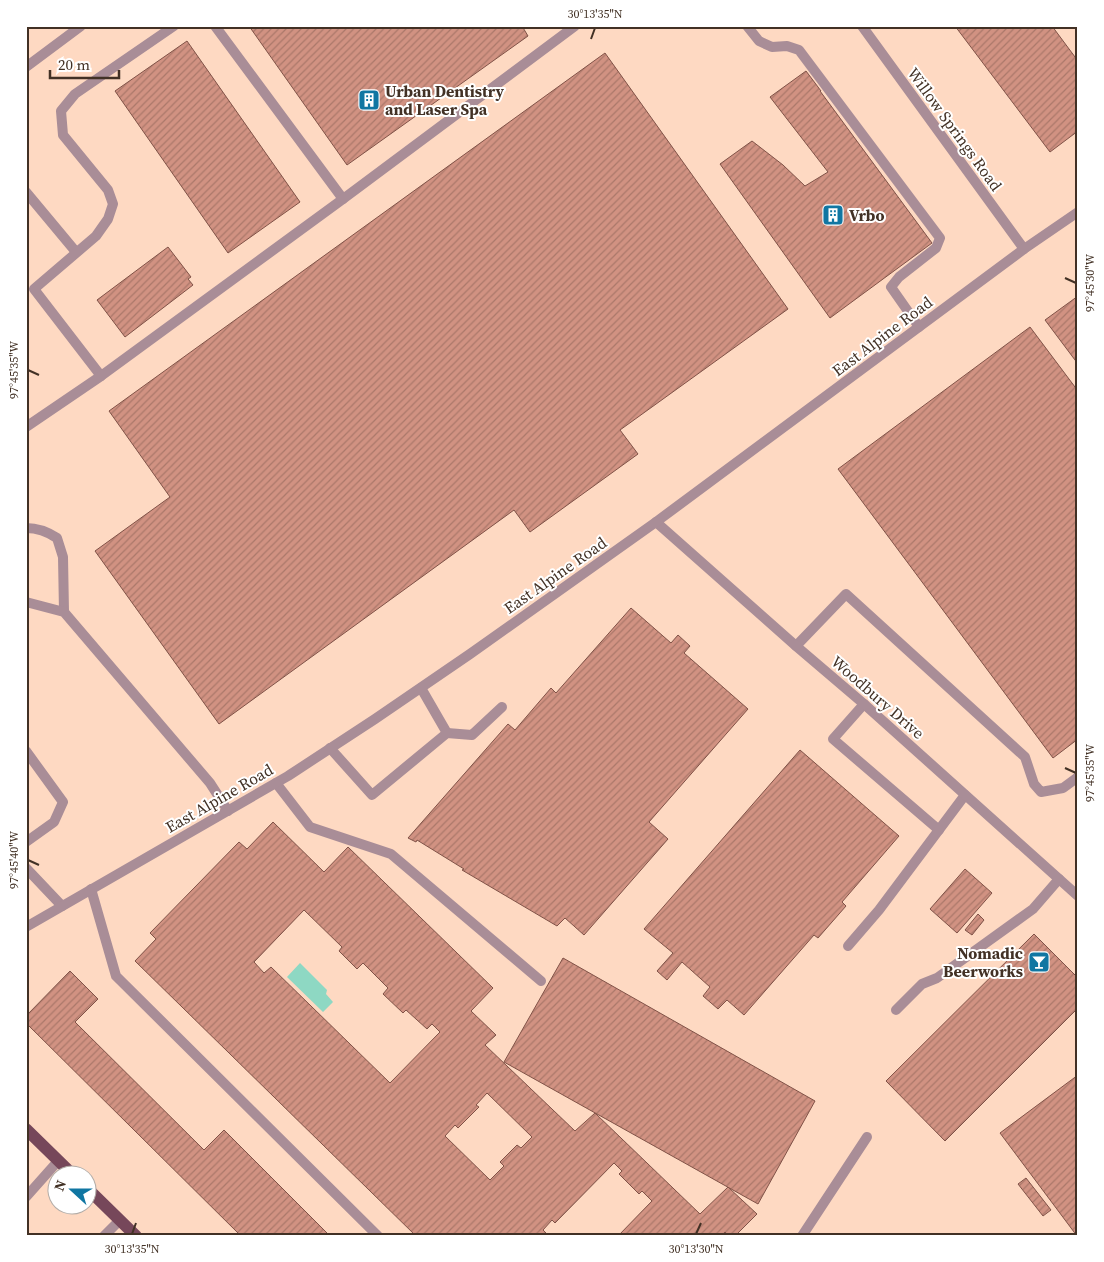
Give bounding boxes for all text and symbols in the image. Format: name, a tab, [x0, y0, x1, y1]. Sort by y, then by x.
text: 30°13'35"N	[567, 6, 623, 22]
scale bar	[50, 48, 119, 80]
text: 20 m	[58, 54, 90, 75]
street label: Willow Springs Road	[903, 63, 1007, 195]
place label: Urban Dentistry and Laser Spa	[385, 80, 505, 120]
building icon: Urban Dentistry and Laser Spa	[357, 88, 381, 112]
building icon: Vrbo	[821, 203, 845, 227]
place label: Vrbo	[849, 204, 884, 226]
text: 97°45'30"W	[1082, 254, 1098, 312]
street label: East Alpine Road	[827, 291, 937, 381]
text: 97°45'35"W	[6, 341, 22, 399]
street label: East Alpine Road	[499, 531, 611, 619]
street label: Woodbury Drive	[827, 650, 929, 744]
text: 97°45'35"W	[1082, 744, 1098, 802]
street label: East Alpine Road	[161, 758, 277, 838]
text: 97°45'40"W	[6, 831, 22, 889]
place label: Nomadic Beerworks	[943, 942, 1023, 982]
bar icon: Nomadic Beerworks	[1027, 950, 1051, 974]
north arrow	[48, 1164, 98, 1214]
text: N	[49, 1177, 71, 1194]
text: 30°13'35"N	[104, 1241, 160, 1257]
text: 30°13'30"N	[668, 1241, 724, 1257]

